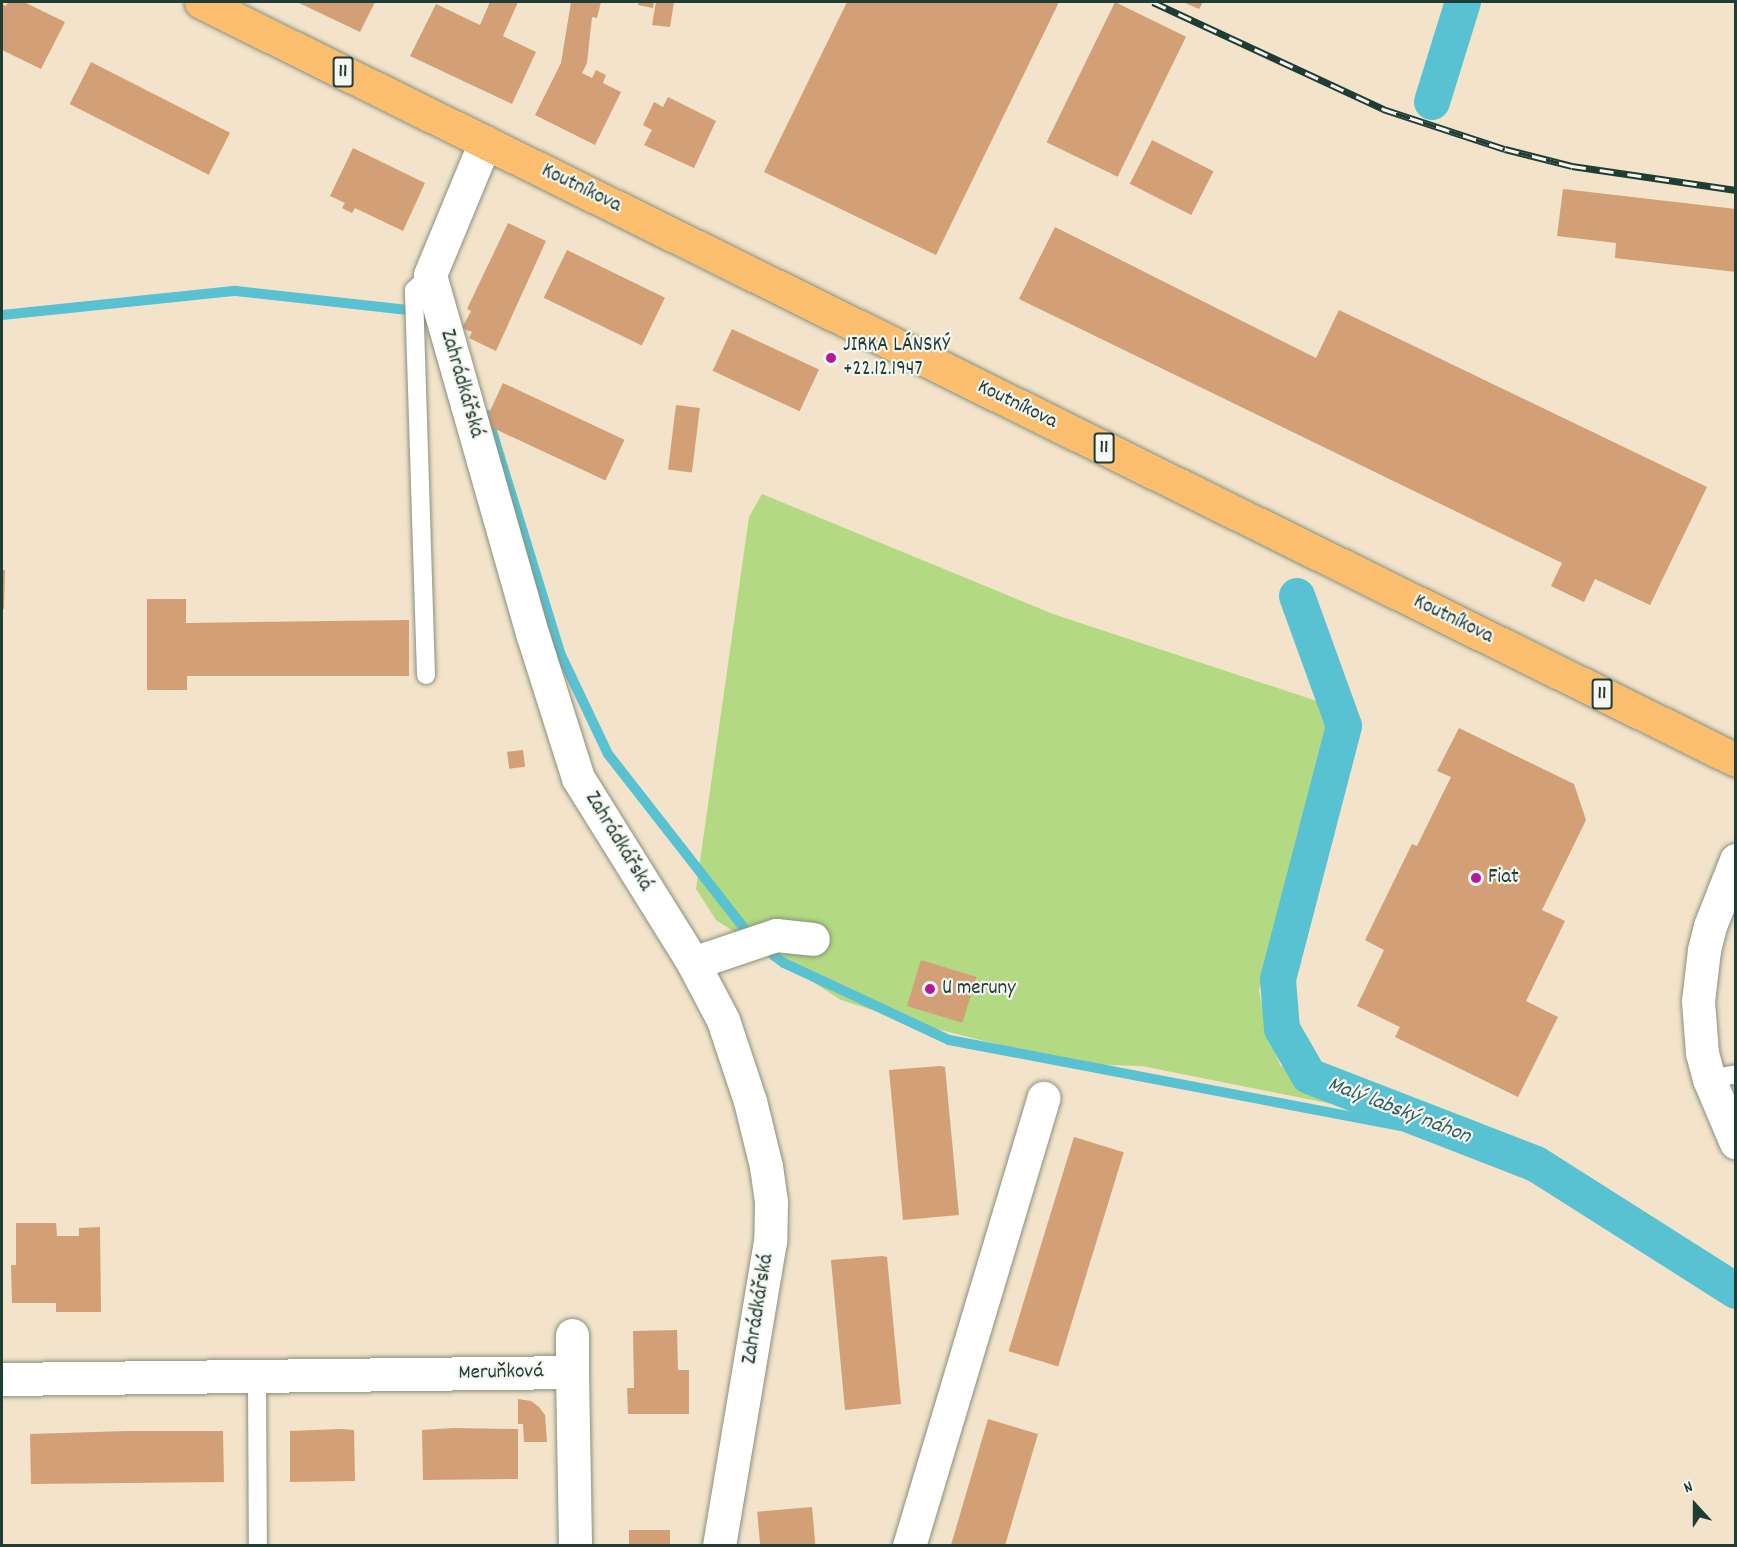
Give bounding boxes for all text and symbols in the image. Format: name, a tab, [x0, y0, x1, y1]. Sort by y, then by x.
road number: 11	[332, 55, 354, 89]
street label: Koutníkova	[537, 159, 625, 219]
street label: Zahrádkářská	[434, 327, 488, 441]
place label: JIRKA LÁNSKÝ +22.12.1947	[843, 333, 950, 383]
marker: JIRKA LÁNSKÝ +22.12.1947	[824, 351, 838, 365]
street label: Koutníkova	[973, 375, 1061, 435]
road number: 11	[1094, 431, 1114, 465]
street label: Koutníkova	[1409, 590, 1497, 650]
road number: 11	[1592, 677, 1612, 711]
street label: Zahrádkářská	[578, 788, 658, 896]
place label: Fiat	[1488, 865, 1519, 891]
marker: Fiat	[1469, 871, 1483, 885]
place label: U meruny	[942, 976, 1016, 1002]
marker: U meruny	[923, 982, 937, 996]
water label: Malý labský náhon	[1324, 1072, 1474, 1150]
street label: Zahrádkářská	[738, 1252, 780, 1366]
street label: Meruňková	[458, 1360, 544, 1386]
north arrow	[1665, 1475, 1725, 1535]
text: N	[1681, 1476, 1696, 1500]

